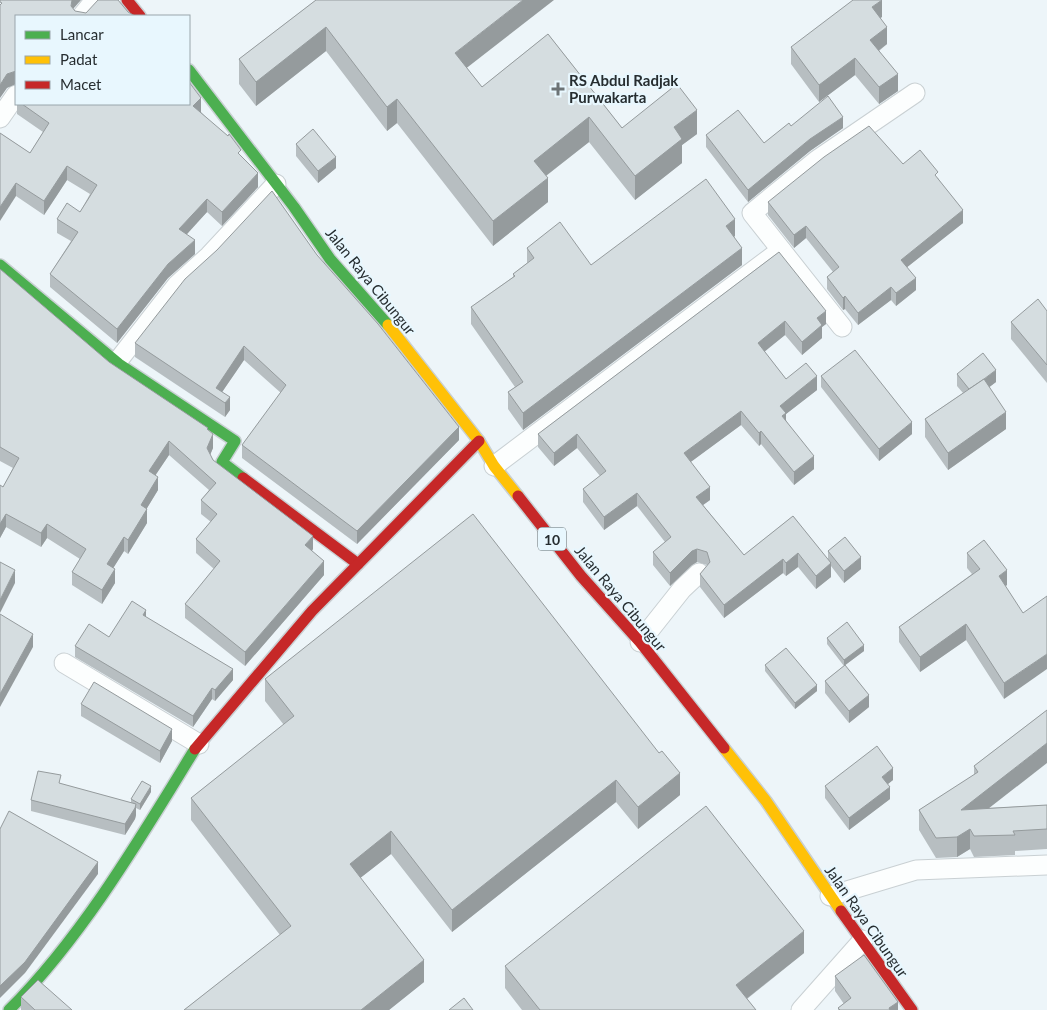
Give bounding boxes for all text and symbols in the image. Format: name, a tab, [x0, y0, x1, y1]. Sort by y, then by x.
legend	[15, 15, 190, 105]
text: Lancar	[60, 25, 104, 43]
text: Padat	[60, 50, 98, 68]
place label: RS Abdul Radjak Purwakarta	[569, 71, 679, 106]
text: Macet	[60, 75, 102, 93]
marker: RS Abdul Radjak Purwakarta	[551, 82, 565, 96]
street label: Jalan Raya Cibungur	[322, 224, 420, 339]
road number: 10	[538, 528, 566, 550]
street label: Jalan Raya Cibungur	[572, 541, 671, 655]
street label: Jalan Raya Cibungur	[822, 862, 913, 981]

